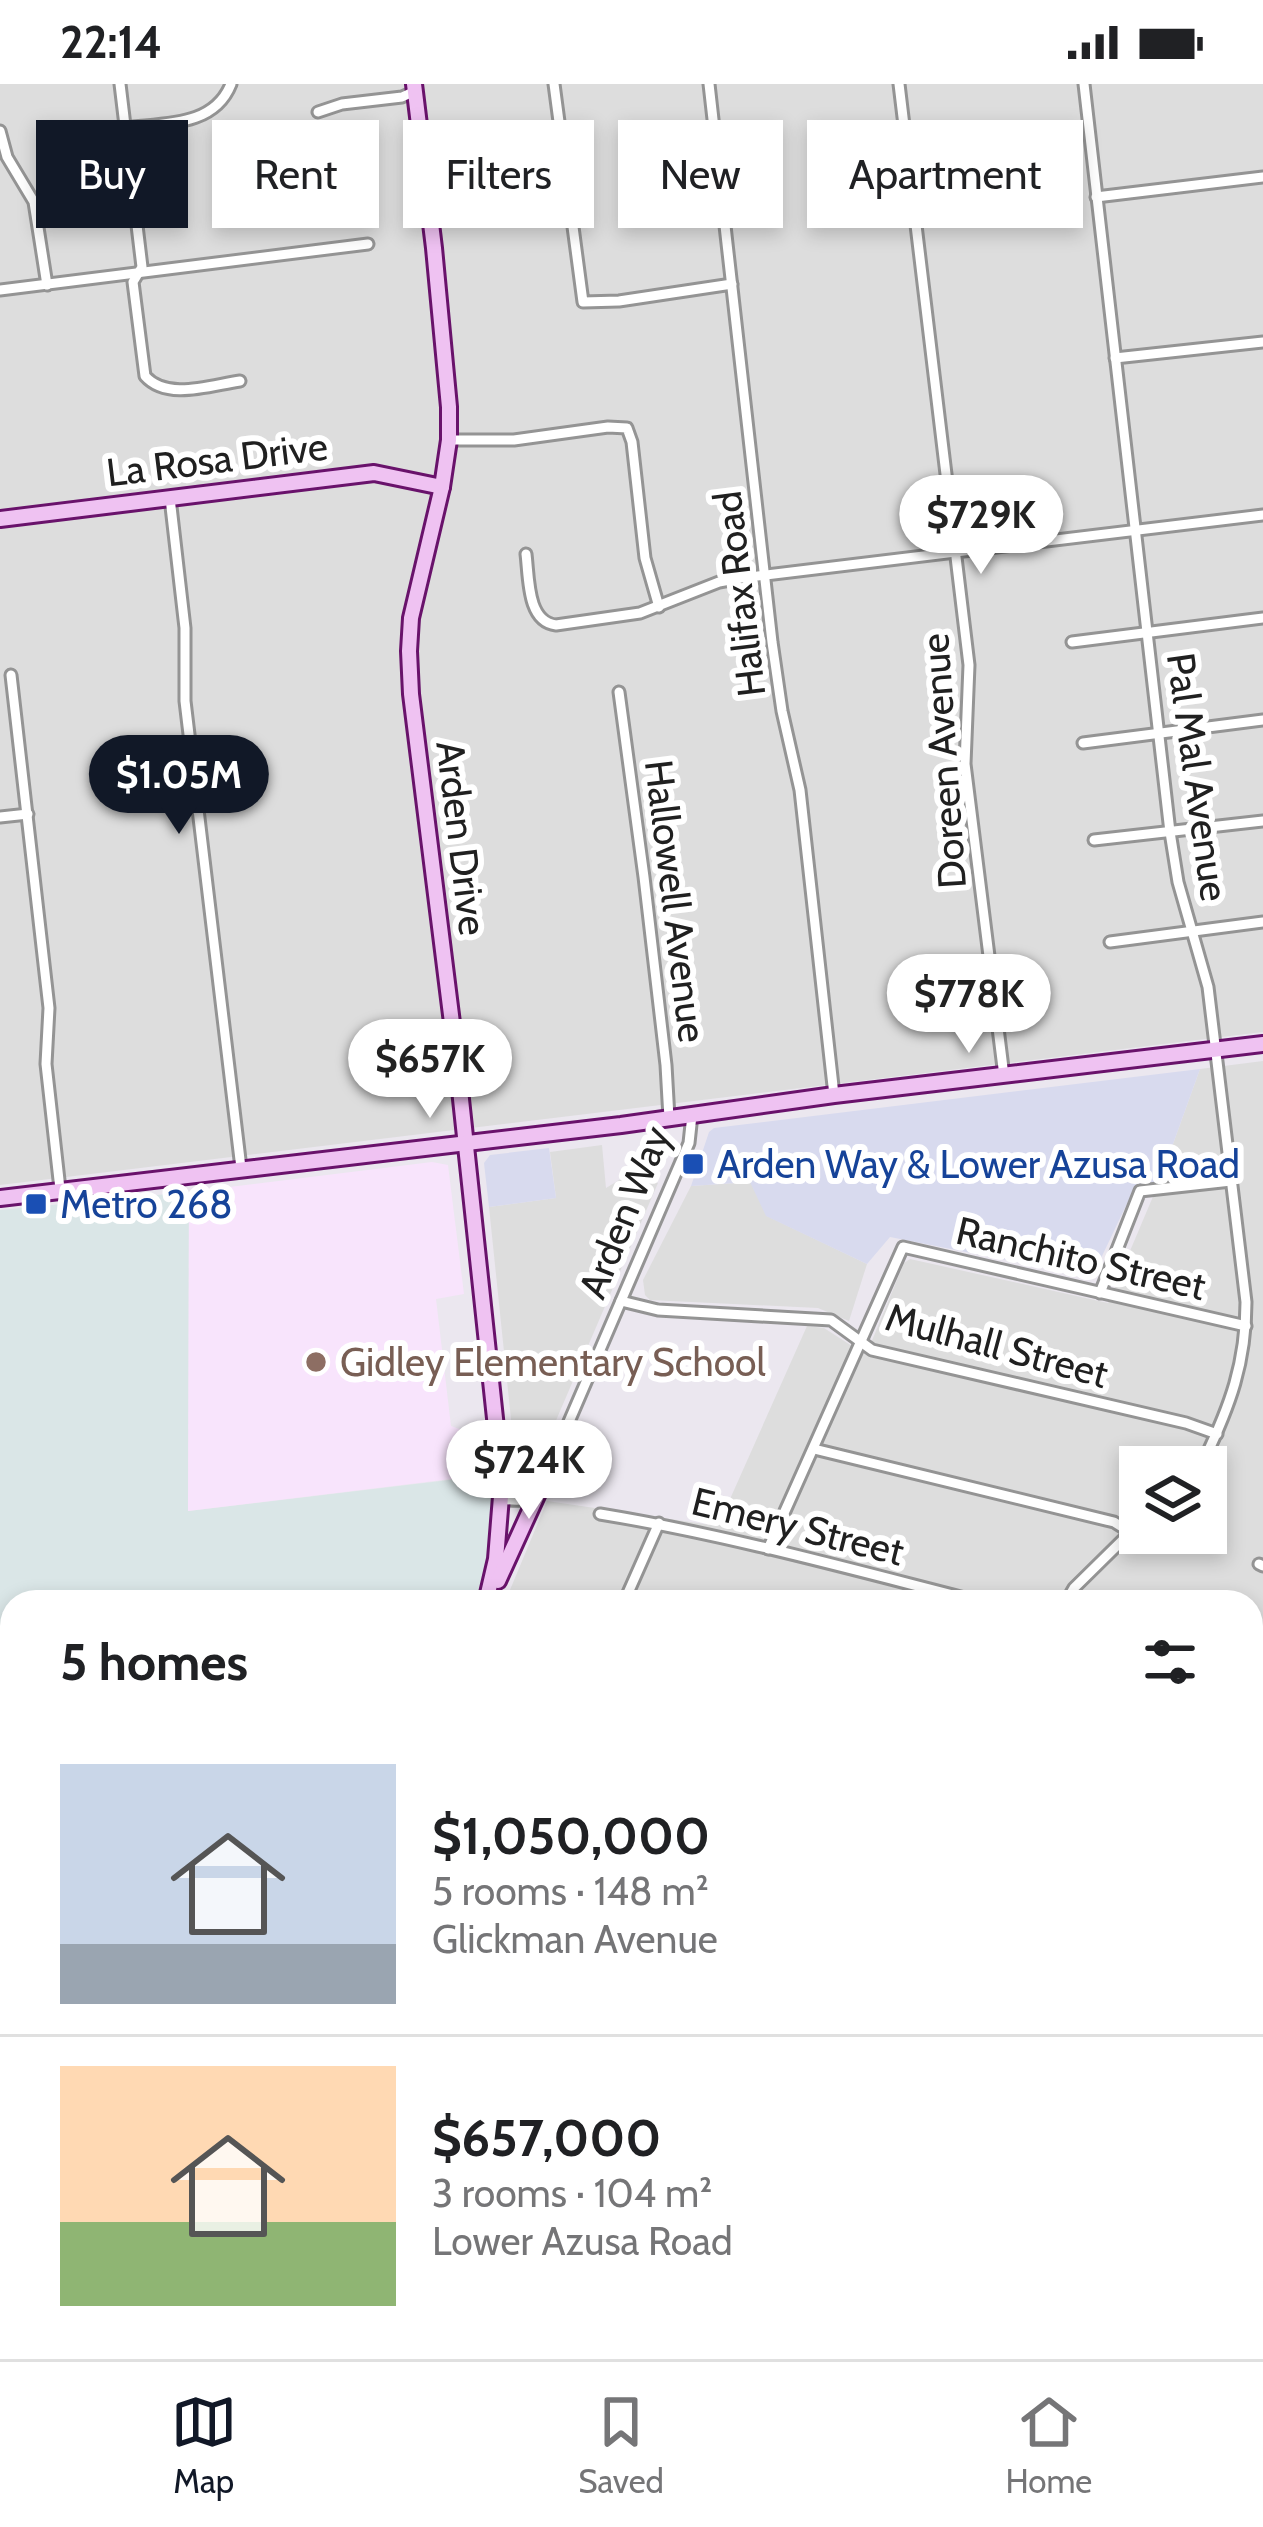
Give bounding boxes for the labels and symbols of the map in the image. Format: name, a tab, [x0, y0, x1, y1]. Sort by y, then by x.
street label: La Rosa Drive	[104, 422, 330, 496]
pin: $729K	[897, 475, 1065, 577]
street label: Halifax Road	[703, 489, 775, 699]
street label: Doreen Avenue	[910, 632, 976, 890]
street label: Pal Mal Avenue	[1157, 650, 1239, 904]
pin: $1.05M	[81, 735, 277, 837]
street label: Arden Drive	[426, 738, 498, 938]
street label: Hallowell Avenue	[635, 757, 717, 1045]
pin: $778K	[885, 954, 1053, 1056]
pin: $657K	[346, 1019, 514, 1121]
street label: Arden Way	[568, 1119, 680, 1305]
place label: Arden Way & Lower Azusa Road	[717, 1140, 1240, 1188]
marker: Arden Way & Lower Azusa Road	[680, 1151, 706, 1177]
place label: Metro 268	[60, 1180, 233, 1228]
marker: Metro 268	[23, 1191, 49, 1217]
street label: Ranchito Street	[952, 1206, 1210, 1310]
street label: Mulhall Street	[881, 1292, 1113, 1398]
place label: Gidley Elementary School	[340, 1338, 766, 1386]
marker: Gidley Elementary School	[303, 1349, 329, 1375]
pin: $724K	[445, 1420, 613, 1522]
street label: Emery Street	[687, 1477, 909, 1575]

